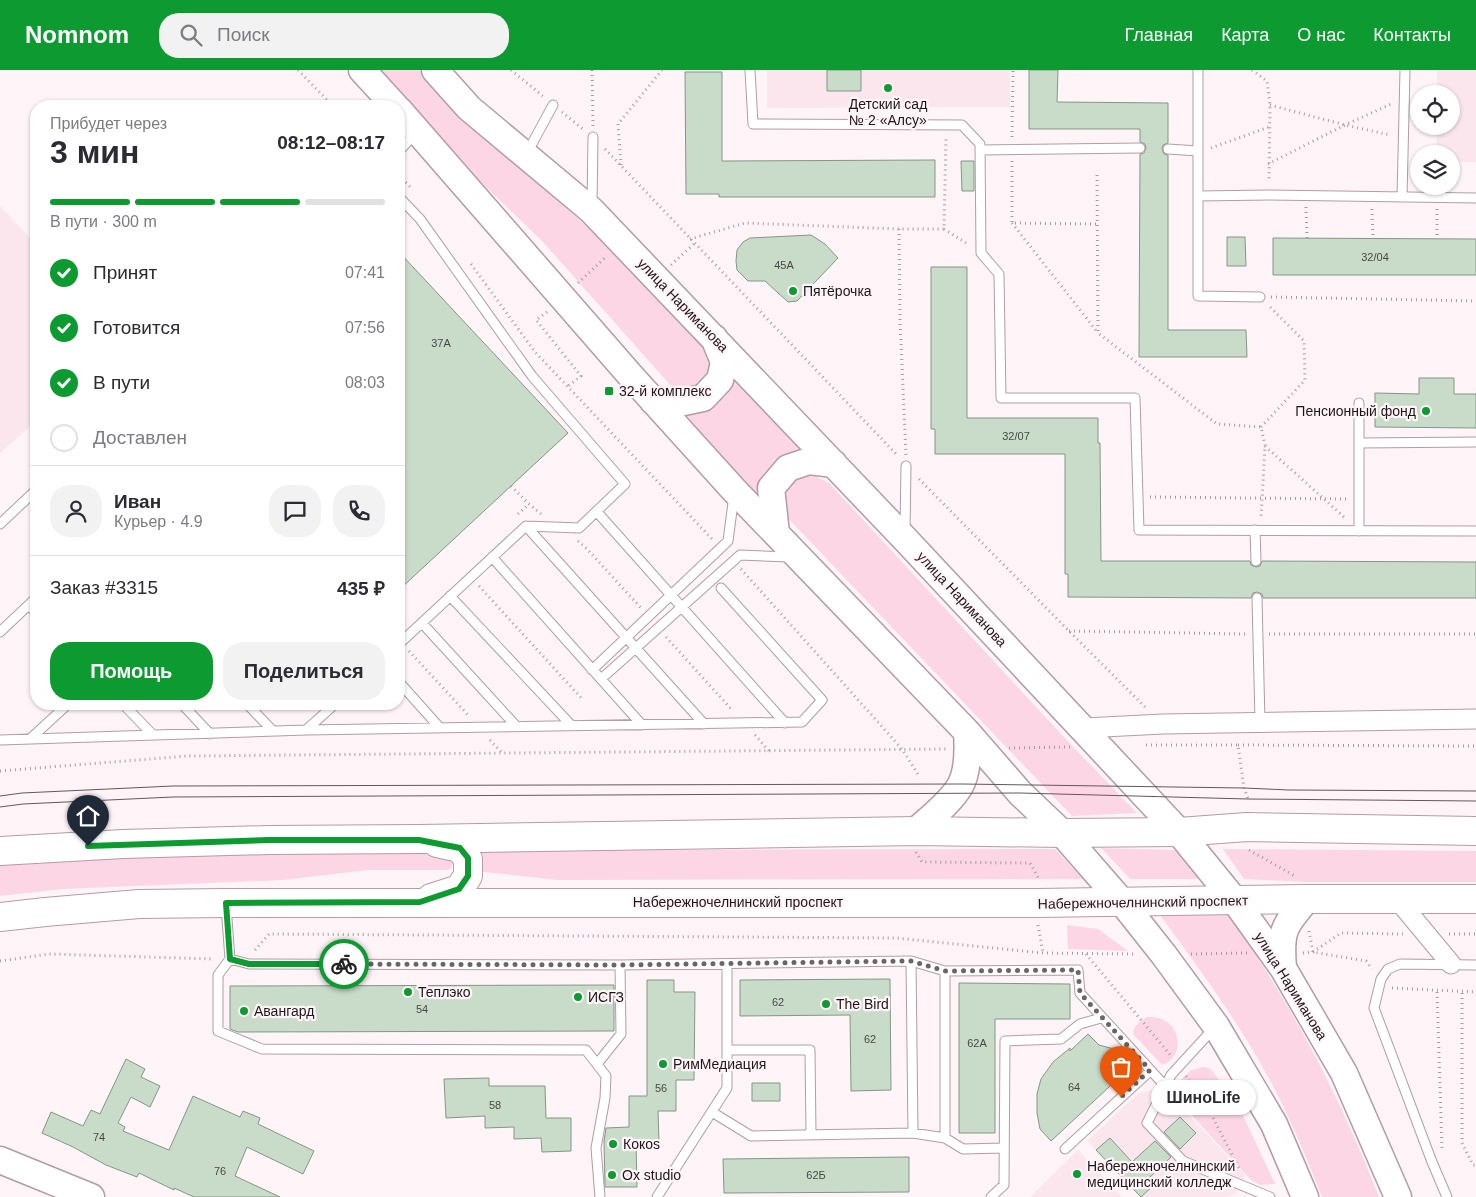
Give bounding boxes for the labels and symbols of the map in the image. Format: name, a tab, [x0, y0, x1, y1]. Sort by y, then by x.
marker: Детский сад № 2 «Алсу»	[882, 82, 894, 94]
place label: Детский сад № 2 «Алсу»	[849, 96, 927, 128]
house number: 32/04	[1361, 251, 1389, 263]
street label: улица Нариманова	[634, 255, 732, 355]
house number: 45А	[774, 259, 794, 271]
place label: Пятёрочка	[803, 283, 872, 299]
marker: Пятёрочка	[787, 285, 799, 297]
house number: 37А	[431, 337, 451, 349]
place label: 32-й комплекс	[619, 383, 711, 399]
marker: 32-й комплекс	[603, 385, 615, 397]
place label: Пенсионный фонд	[1295, 403, 1416, 419]
marker: Пенсионный фонд	[1420, 405, 1432, 417]
house number: 32/07	[1002, 430, 1030, 442]
street label: улица Нариманова	[914, 548, 1010, 650]
pin	[67, 795, 109, 846]
street label: Набережночелнинский проспект	[1038, 892, 1249, 912]
street label: Набережночелнинский проспект	[633, 894, 844, 910]
street label: улица Нариманова	[1251, 929, 1331, 1043]
courier	[319, 939, 369, 989]
place label: Теплэко	[418, 984, 471, 1000]
marker: Теплэко	[402, 986, 414, 998]
place label: ИСГЗ	[588, 989, 624, 1005]
marker: ИСГЗ	[572, 991, 584, 1003]
house number: 62	[772, 996, 784, 1008]
place label: The Bird	[836, 996, 889, 1012]
marker: The Bird	[820, 998, 832, 1010]
place label: Авангард	[254, 1003, 314, 1019]
house number: 54	[416, 1003, 428, 1015]
marker: Авангард	[238, 1005, 250, 1017]
house number: 62	[864, 1033, 876, 1045]
house number: 62А	[967, 1037, 987, 1049]
pin	[1100, 1046, 1142, 1097]
place label: РимМедиация	[673, 1056, 766, 1072]
marker: РимМедиация	[657, 1058, 669, 1070]
callout: ШиноLife	[1151, 1080, 1256, 1114]
house number: 64	[1068, 1081, 1080, 1093]
house number: 56	[655, 1082, 667, 1094]
house number: 58	[489, 1099, 501, 1111]
house number: 74	[93, 1131, 105, 1143]
place label: Кокоs	[623, 1136, 660, 1152]
marker: Кокоs	[607, 1138, 619, 1150]
place label: Набережночелнинский медицинский колледж	[1087, 1158, 1235, 1190]
house number: 76	[214, 1165, 226, 1177]
place label: Ox studio	[622, 1167, 681, 1183]
marker: Набережночелнинский медицинский колледж	[1071, 1168, 1083, 1180]
marker: Ox studio	[606, 1169, 618, 1181]
house number: 62Б	[806, 1169, 826, 1181]

